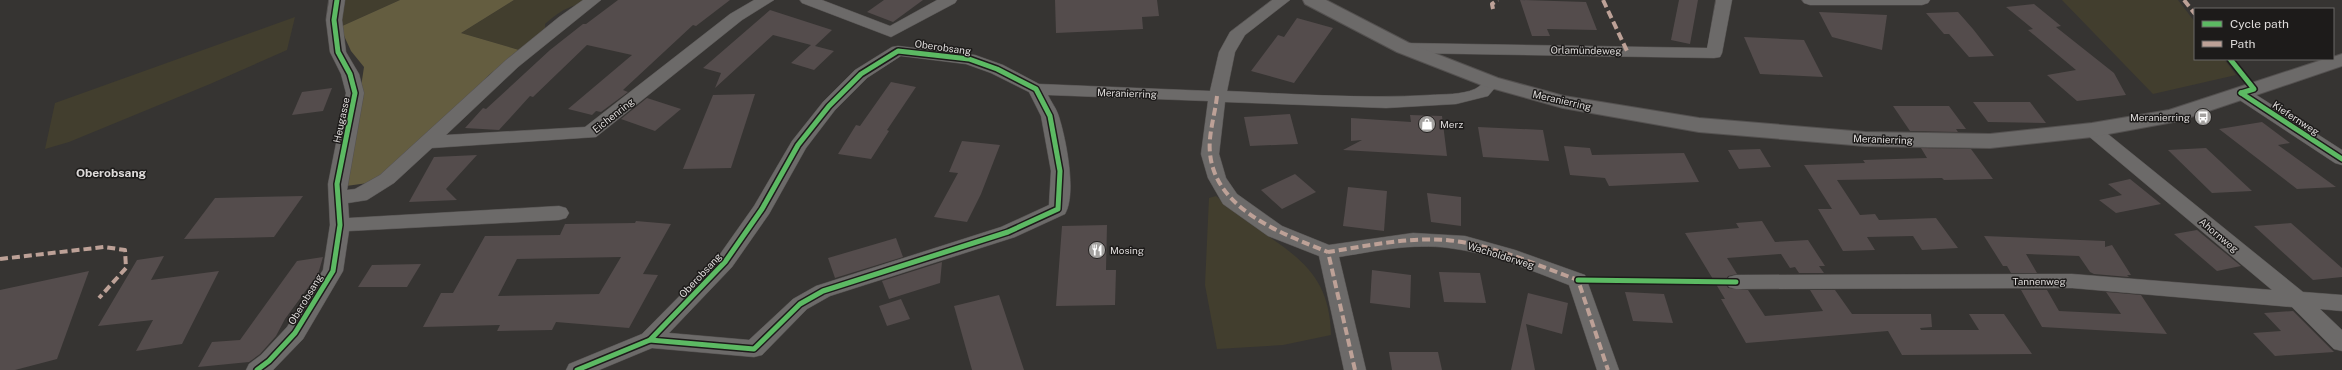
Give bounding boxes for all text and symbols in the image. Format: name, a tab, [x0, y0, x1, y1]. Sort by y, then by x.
legend	[2194, 8, 2334, 60]
text: Cycle path	[2230, 17, 2289, 31]
street label: Oberobsang	[914, 37, 972, 57]
text: Path	[2230, 37, 2256, 51]
street label: Orlamündeweg	[1550, 43, 1622, 57]
street label: Meranierring	[1097, 86, 1157, 100]
street label: Meranierring	[1531, 87, 1593, 113]
street label: Eichenring	[590, 95, 636, 135]
street label: Heugasse	[330, 96, 352, 144]
street label: Kiefernweg	[2270, 98, 2322, 138]
bus stop icon: Meranierring	[2193, 107, 2213, 127]
place label: Meranierring	[2130, 111, 2190, 123]
shop icon: Merz	[1417, 114, 1437, 134]
place label: Merz	[1440, 118, 1463, 130]
street label: Meranierring	[1853, 132, 1913, 146]
district label: Oberobsang	[76, 166, 147, 180]
street label: Ahornweg	[2197, 215, 2241, 255]
street label: Wacholderweg	[1466, 239, 1536, 271]
restaurant icon: Mosing	[1087, 240, 1107, 260]
place label: Mosing	[1110, 244, 1144, 256]
street label: Oberobsang	[676, 250, 724, 300]
street label: Oberobsang	[285, 272, 325, 326]
street label: Tannenweg	[2012, 275, 2066, 287]

